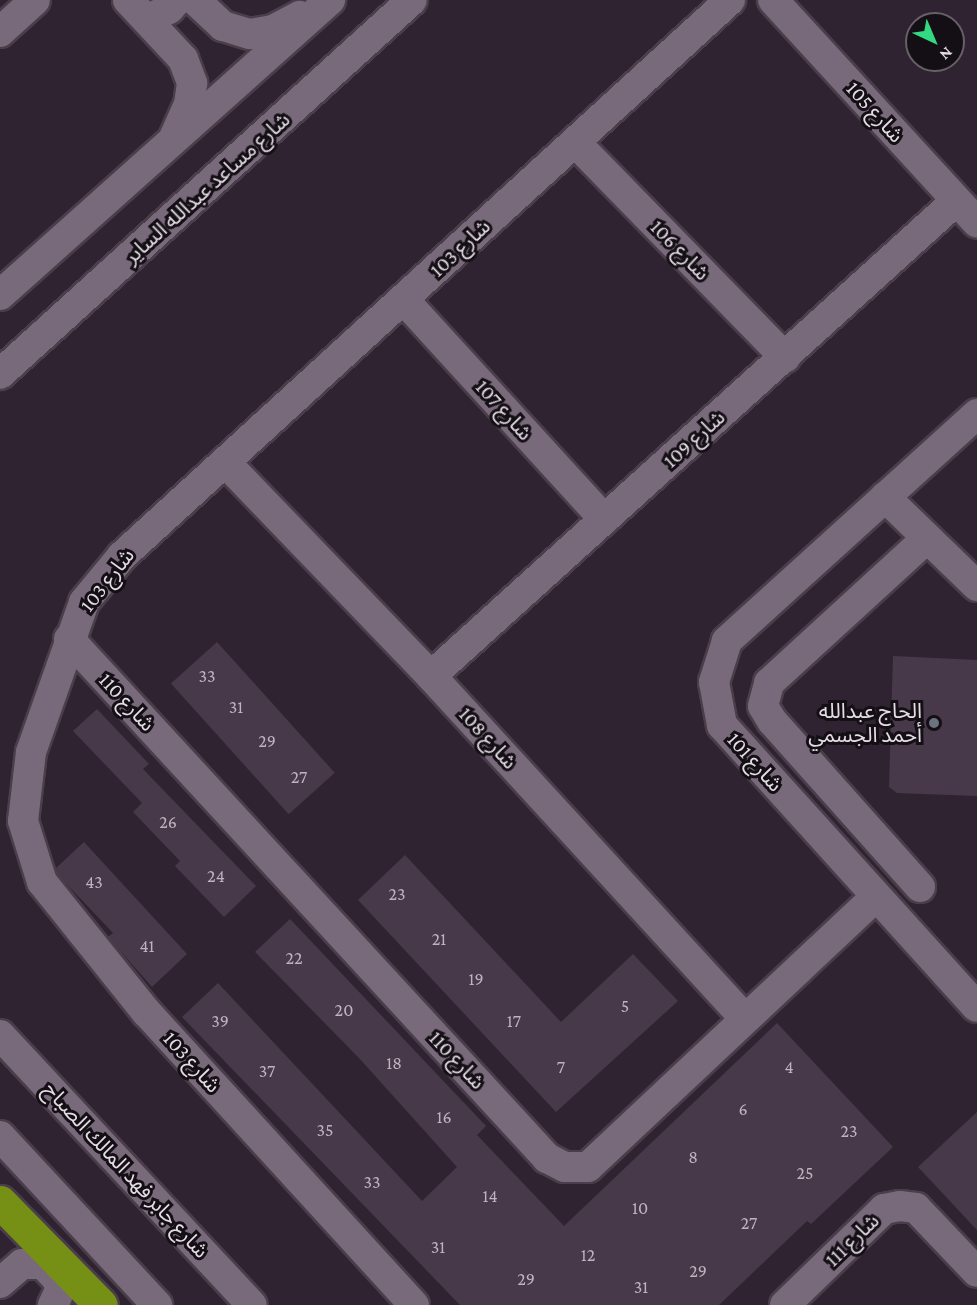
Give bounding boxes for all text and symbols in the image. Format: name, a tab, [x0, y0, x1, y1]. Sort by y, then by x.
north arrow	[905, 12, 965, 72]
text: N	[937, 44, 956, 64]
street label: شارع 105	[841, 76, 909, 148]
street label: شارع مساعد عبدالله الساير	[119, 107, 295, 269]
street label: شارع 103	[425, 214, 495, 282]
street label: شارع 106	[645, 214, 715, 286]
street label: شارع 107	[470, 374, 538, 446]
street label: شارع 109	[658, 405, 730, 473]
street label: شارع 103	[74, 543, 140, 617]
house number: 33	[199, 665, 215, 687]
street label: شارع 110	[94, 668, 160, 736]
house number: 31	[229, 696, 243, 718]
place label: الحاج عبدالله أحمد الجسمي	[808, 698, 922, 748]
street label: شارع 108	[454, 702, 522, 774]
marker: الحاج عبدالله أحمد الجسمي	[927, 716, 941, 730]
street label: شارع 101	[722, 727, 788, 797]
house number: 29	[258, 730, 276, 752]
house number: 27	[291, 766, 307, 788]
house number: 26	[159, 811, 177, 833]
house number: 24	[207, 865, 225, 887]
house number: 43	[85, 871, 103, 893]
house number: 23	[388, 883, 406, 905]
house number: 21	[432, 928, 446, 950]
house number: 41	[139, 935, 155, 957]
house number: 22	[285, 947, 303, 969]
house number: 19	[468, 968, 484, 990]
house number: 5	[621, 995, 629, 1017]
house number: 20	[335, 999, 353, 1021]
house number: 39	[211, 1010, 229, 1032]
house number: 17	[507, 1010, 521, 1032]
street label: شارع 103	[158, 1026, 226, 1098]
street label: شارع 110	[424, 1026, 490, 1094]
house number: 18	[386, 1052, 402, 1074]
house number: 7	[557, 1056, 565, 1078]
house number: 4	[784, 1056, 794, 1078]
house number: 37	[259, 1060, 275, 1082]
street label: شارع جابر فهد المالك الصباح	[38, 1077, 214, 1263]
house number: 6	[738, 1098, 748, 1120]
house number: 16	[436, 1106, 452, 1128]
house number: 35	[316, 1119, 334, 1141]
house number: 23	[840, 1120, 858, 1142]
house number: 8	[688, 1146, 698, 1168]
house number: 25	[796, 1162, 814, 1184]
house number: 33	[364, 1171, 380, 1193]
house number: 14	[482, 1185, 498, 1207]
house number: 10	[632, 1197, 648, 1219]
street label: شارع 111	[820, 1208, 884, 1272]
house number: 27	[741, 1212, 757, 1234]
house number: 31	[431, 1236, 445, 1258]
house number: 12	[581, 1244, 595, 1266]
house number: 29	[689, 1260, 707, 1282]
house number: 29	[517, 1268, 535, 1290]
house number: 31	[634, 1276, 648, 1298]

